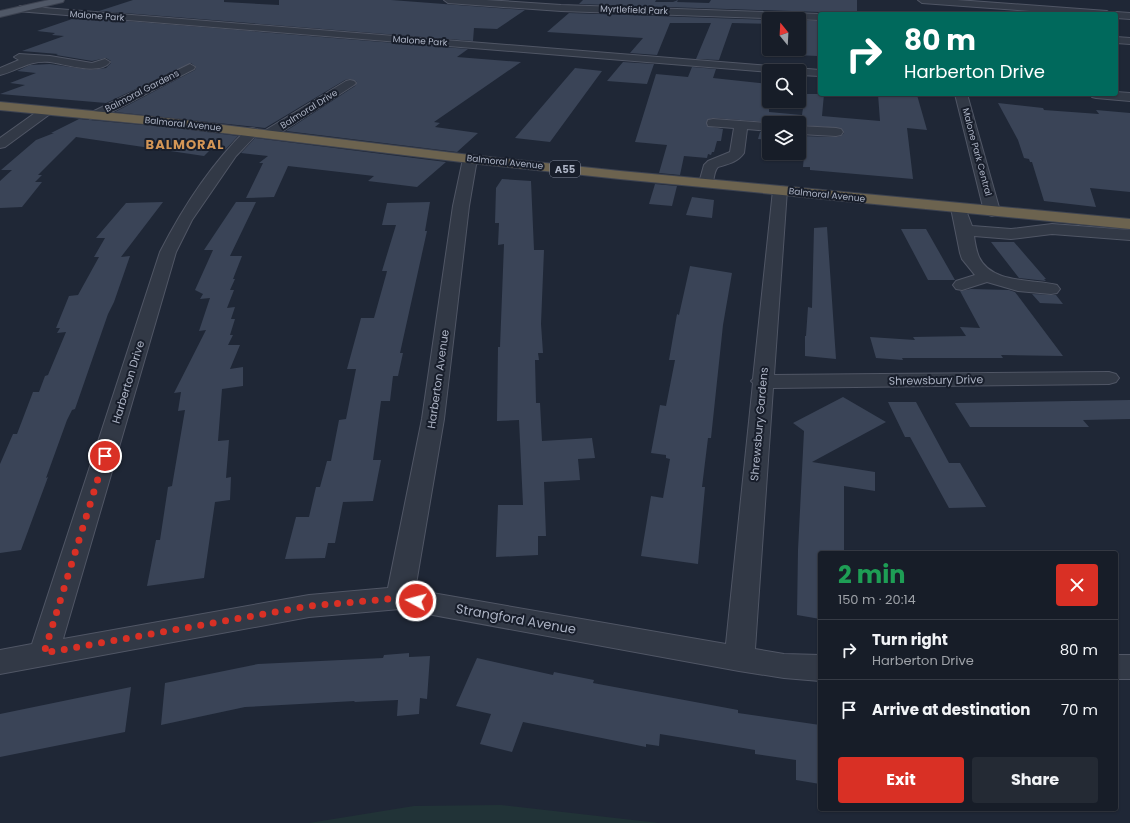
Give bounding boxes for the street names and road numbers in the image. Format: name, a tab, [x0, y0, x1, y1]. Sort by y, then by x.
street label: Myrtlefield Park	[600, 3, 669, 17]
street label: Malone Park	[69, 8, 125, 24]
street label: Malone Park	[392, 33, 448, 49]
street label: Balmoral Gardens	[103, 67, 181, 115]
street label: Balmoral Drive	[278, 86, 340, 131]
street label: Malone Park Central	[959, 107, 995, 197]
street label: Balmoral Avenue	[144, 114, 222, 134]
street label: Balmoral Avenue	[466, 152, 544, 172]
road number: A55	[550, 161, 580, 177]
street label: Balmoral Avenue	[788, 185, 866, 205]
street label: Harberton Avenue	[423, 328, 453, 430]
street label: Harberton Drive	[108, 338, 148, 426]
street label: Shrewsbury Gardens	[746, 366, 772, 481]
street label: Shrewsbury Drive	[889, 371, 984, 389]
street label: Strangford Avenue	[454, 599, 578, 639]

